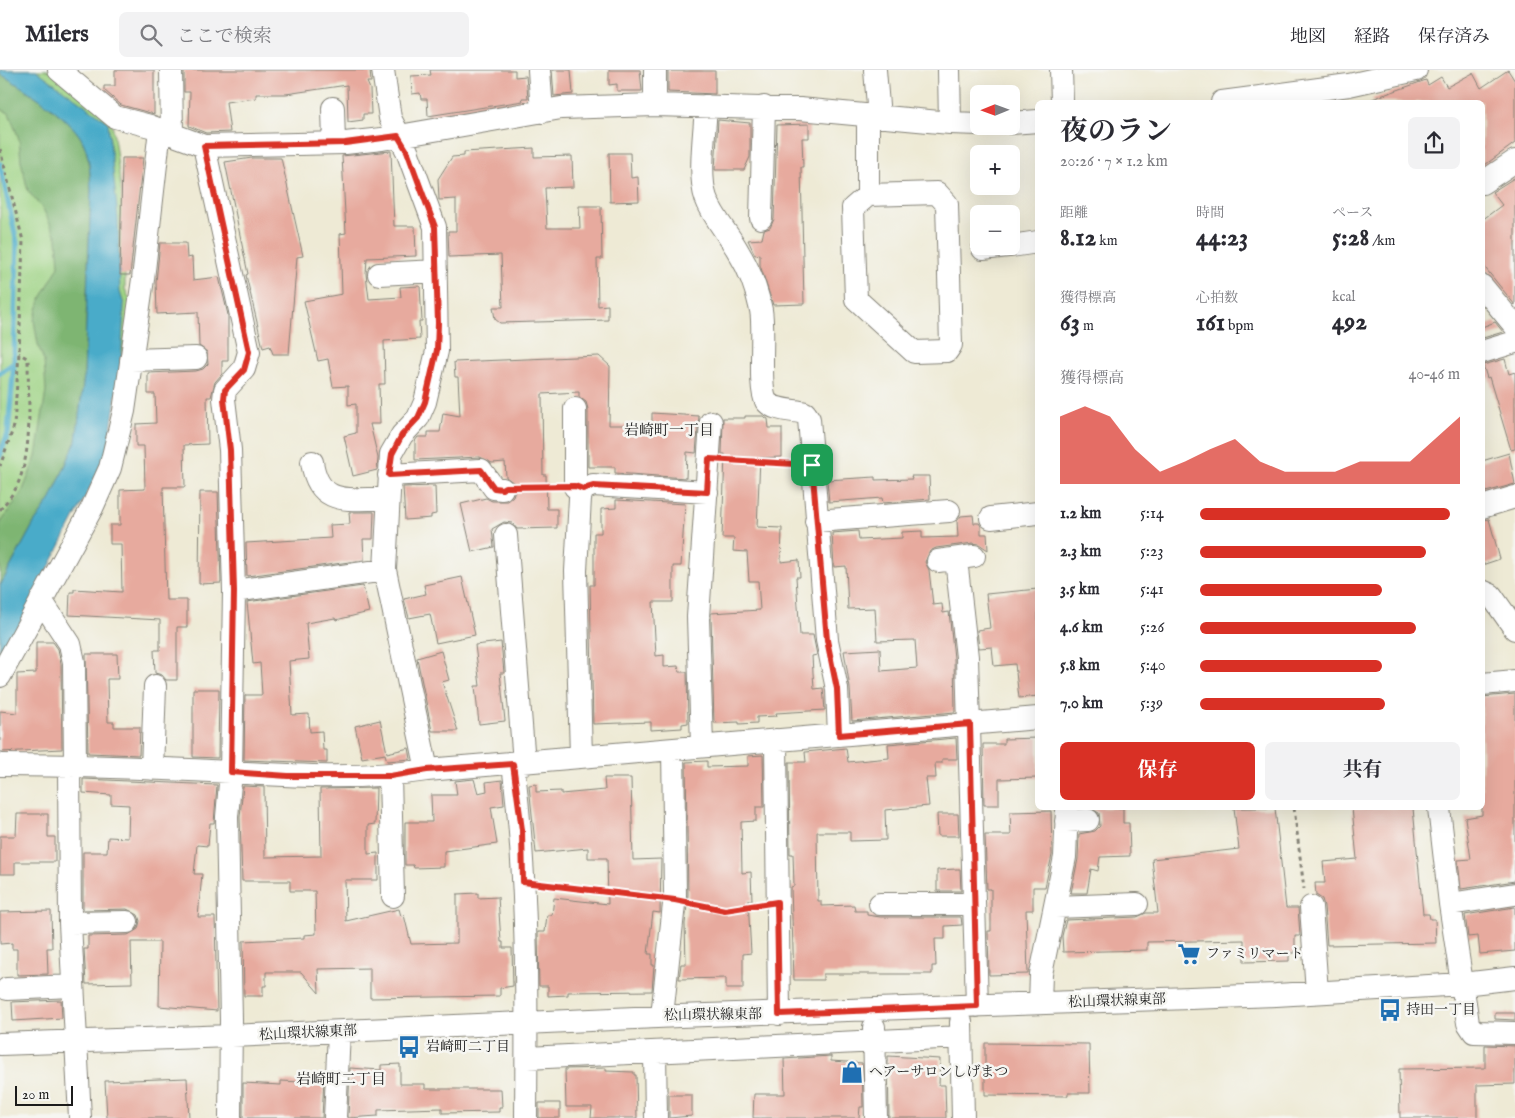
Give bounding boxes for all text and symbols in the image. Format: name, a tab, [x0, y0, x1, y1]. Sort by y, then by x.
search box	[119, 12, 469, 57]
text: Milers	[25, 19, 89, 50]
icon: search	[137, 21, 165, 49]
text: ここで検索	[177, 25, 272, 49]
text: 地図	[1290, 26, 1326, 49]
text: 経路	[1354, 26, 1390, 49]
text: 保存済み	[1418, 26, 1490, 49]
north arrow	[970, 85, 1020, 135]
map controls	[970, 85, 1020, 255]
text: 夜のラン	[1060, 115, 1172, 150]
button: share	[1408, 117, 1460, 169]
button: +	[970, 145, 1020, 195]
text: 20:26 · 7 × 1.2 km	[1060, 152, 1168, 172]
text: 距離	[1060, 204, 1088, 222]
text: 時間	[1196, 204, 1224, 222]
text: ペース	[1332, 204, 1373, 222]
button: −	[970, 205, 1020, 255]
text: 8.12	[1060, 222, 1096, 254]
text: 44:23	[1196, 222, 1248, 254]
text: 5:28	[1332, 222, 1369, 254]
text: km	[1096, 232, 1118, 250]
text: /km	[1369, 232, 1395, 250]
text: kcal	[1332, 288, 1355, 306]
text: 獲得標高	[1060, 289, 1116, 307]
text: 心拍数	[1196, 289, 1238, 307]
text: 492	[1332, 306, 1367, 338]
text: 63	[1060, 307, 1080, 339]
text: 161	[1196, 307, 1225, 339]
text: m	[1080, 317, 1094, 335]
text: bpm	[1225, 317, 1254, 335]
text: 40–46 m	[1409, 365, 1460, 385]
text: 獲得標高	[1060, 369, 1124, 389]
district label: 岩崎町一丁目	[624, 421, 714, 440]
pin	[791, 444, 833, 486]
icon: arrive	[798, 451, 826, 479]
text: 1.2 km	[1060, 504, 1101, 524]
text: 5:14	[1140, 504, 1164, 524]
text: 2.3 km	[1060, 542, 1101, 562]
text: 5:23	[1140, 542, 1164, 562]
text: 3.5 km	[1060, 580, 1100, 600]
text: 5:41	[1140, 580, 1164, 600]
text: 4.6 km	[1060, 618, 1103, 638]
text: 5:26	[1140, 618, 1164, 638]
text: 5.8 km	[1060, 656, 1100, 676]
text: 5:40	[1140, 656, 1166, 676]
text: 7.0 km	[1060, 694, 1103, 714]
text: 5:39	[1140, 694, 1163, 714]
button: 保存	[1060, 742, 1255, 800]
button: 共有	[1265, 742, 1460, 800]
supermarket icon: ファミリマート	[1176, 941, 1202, 967]
place label: ファミリマート	[1206, 945, 1303, 963]
street label: 松山環状線東部	[1068, 990, 1166, 1012]
bus stop icon: 持田一丁目	[1377, 997, 1403, 1023]
place label: 持田一丁目	[1406, 1001, 1476, 1019]
street label: 松山環状線東部	[664, 1005, 762, 1025]
street label: 松山環状線東部	[259, 1021, 357, 1045]
bus stop icon: 岩崎町二丁目	[396, 1034, 422, 1060]
place label: 岩崎町二丁目	[426, 1038, 510, 1056]
shop icon: ヘアーサロンしげまつ	[839, 1059, 865, 1085]
place label: ヘアーサロンしげまつ	[869, 1063, 1008, 1081]
district label: 岩崎町二丁目	[296, 1070, 386, 1089]
scale bar	[15, 1083, 72, 1106]
text: 20 m	[22, 1086, 49, 1104]

